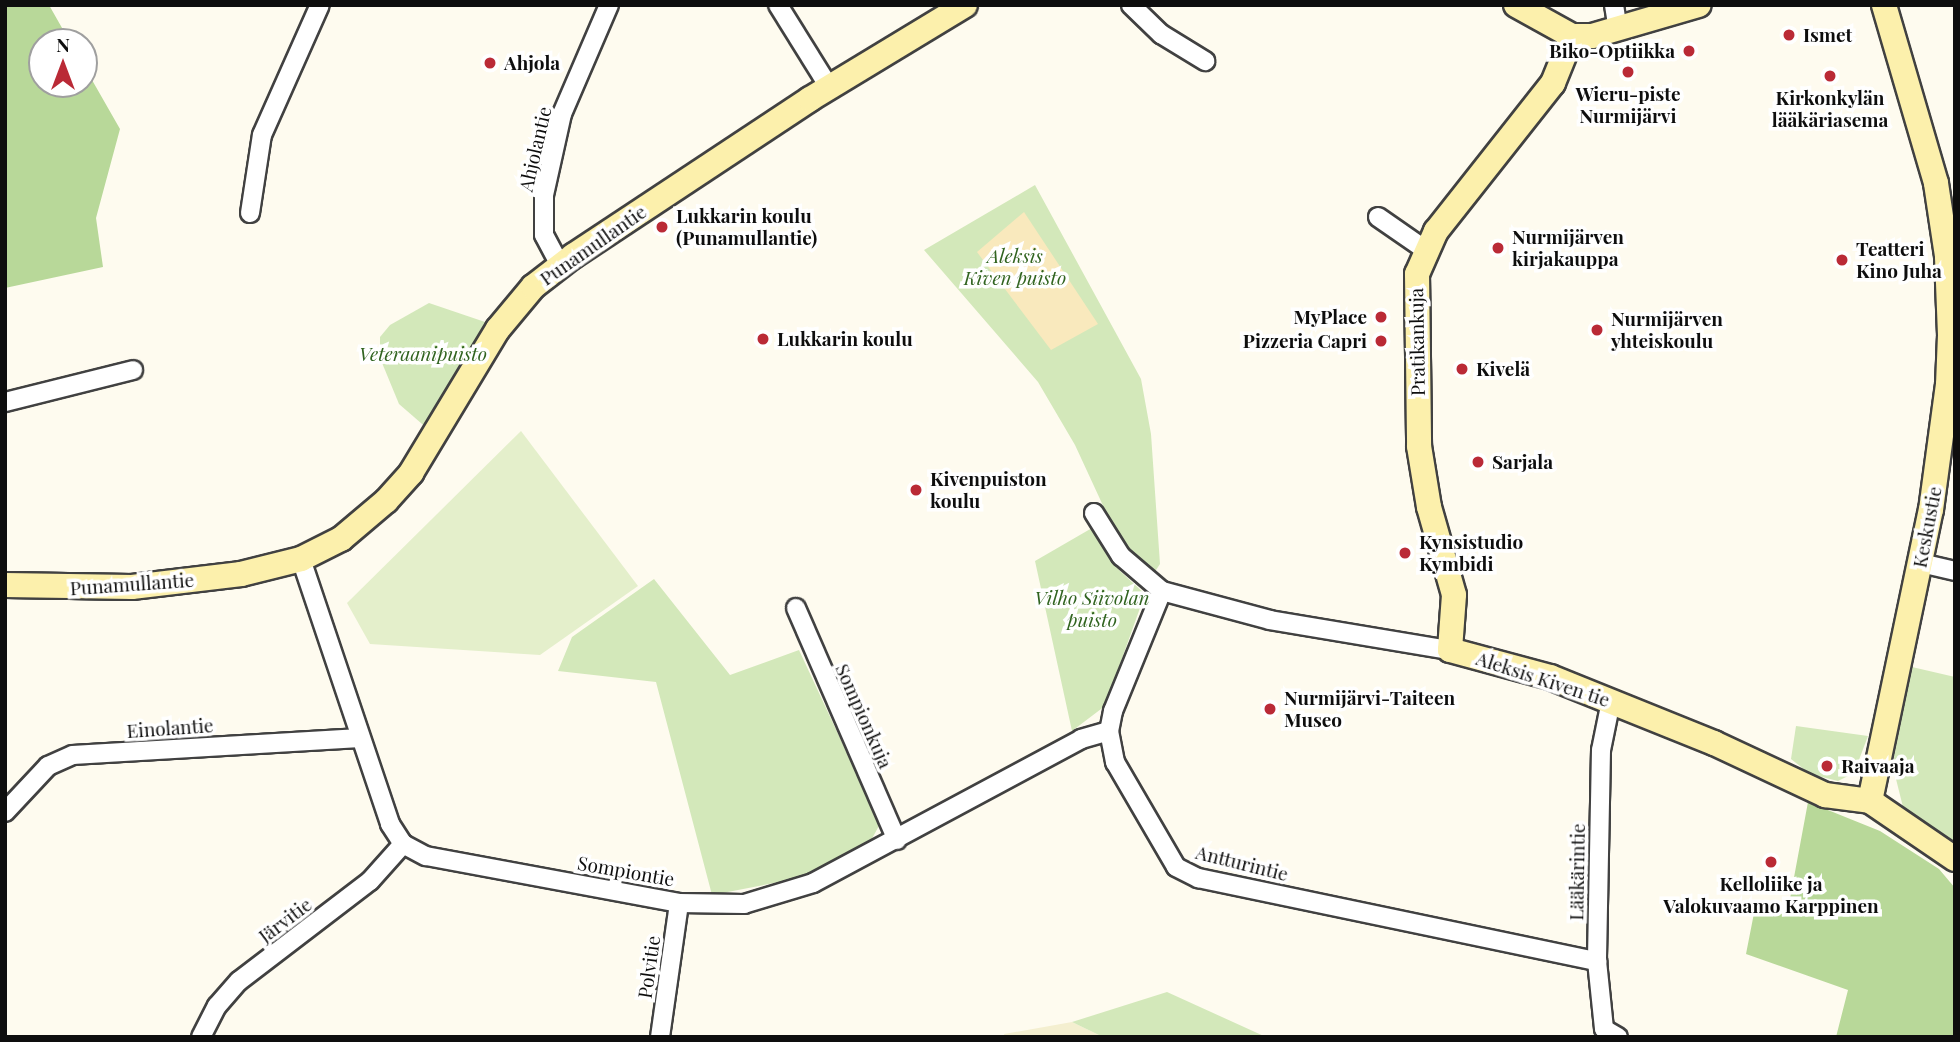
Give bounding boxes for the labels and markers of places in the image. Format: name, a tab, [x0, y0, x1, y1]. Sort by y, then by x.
place label: Ismet	[1803, 24, 1852, 46]
marker: Ismet	[1781, 27, 1797, 43]
place label: Biko-Optiikka	[1549, 40, 1675, 62]
marker: Biko-Optiikka	[1681, 43, 1697, 59]
place label: Ahjola	[504, 52, 560, 74]
marker: Ahjola	[482, 55, 498, 71]
marker: Wieru-piste Nurmijärvi	[1620, 64, 1636, 80]
marker: Kirkonkylän lääkäriasema	[1822, 68, 1838, 84]
place label: Wieru-piste Nurmijärvi	[1575, 83, 1681, 127]
place label: Kirkonkylän lääkäriasema	[1772, 87, 1888, 131]
place label: Lukkarin koulu (Punamullantie)	[676, 205, 817, 249]
marker: Lukkarin koulu (Punamullantie)	[654, 219, 670, 235]
place label: Nurmijärven kirjakauppa	[1512, 226, 1624, 270]
place label: Teatteri Kino Juha	[1856, 238, 1942, 282]
marker: Nurmijärven kirjakauppa	[1490, 240, 1506, 256]
marker: Teatteri Kino Juha	[1834, 252, 1850, 268]
place label: MyPlace	[1293, 306, 1367, 328]
place label: Nurmijärven yhteiskoulu	[1611, 308, 1723, 352]
marker: MyPlace	[1373, 309, 1389, 325]
marker: Nurmijärven yhteiskoulu	[1589, 322, 1605, 338]
place label: Lukkarin koulu	[777, 328, 913, 350]
place label: Pizzeria Capri	[1243, 330, 1367, 352]
marker: Lukkarin koulu	[755, 331, 771, 347]
marker: Pizzeria Capri	[1373, 333, 1389, 349]
place label: Kivelä	[1476, 358, 1530, 380]
marker: Kivelä	[1454, 361, 1470, 377]
place label: Sarjala	[1492, 451, 1553, 473]
marker: Sarjala	[1470, 454, 1486, 470]
place label: Kivenpuiston koulu	[930, 468, 1047, 512]
marker: Kivenpuiston koulu	[908, 482, 924, 498]
place label: Kynsistudio Kymbidi	[1419, 531, 1523, 575]
marker: Kynsistudio Kymbidi	[1397, 545, 1413, 561]
place label: Nurmijärvi-Taiteen Museo	[1284, 687, 1455, 731]
marker: Nurmijärvi-Taiteen Museo	[1262, 701, 1278, 717]
place label: Raivaaja	[1841, 755, 1915, 777]
marker: Raivaaja	[1819, 758, 1835, 774]
marker: Kelloliike ja Valokuvaamo Karppinen	[1763, 854, 1779, 870]
place label: Kelloliike ja Valokuvaamo Karppinen	[1663, 873, 1879, 917]

